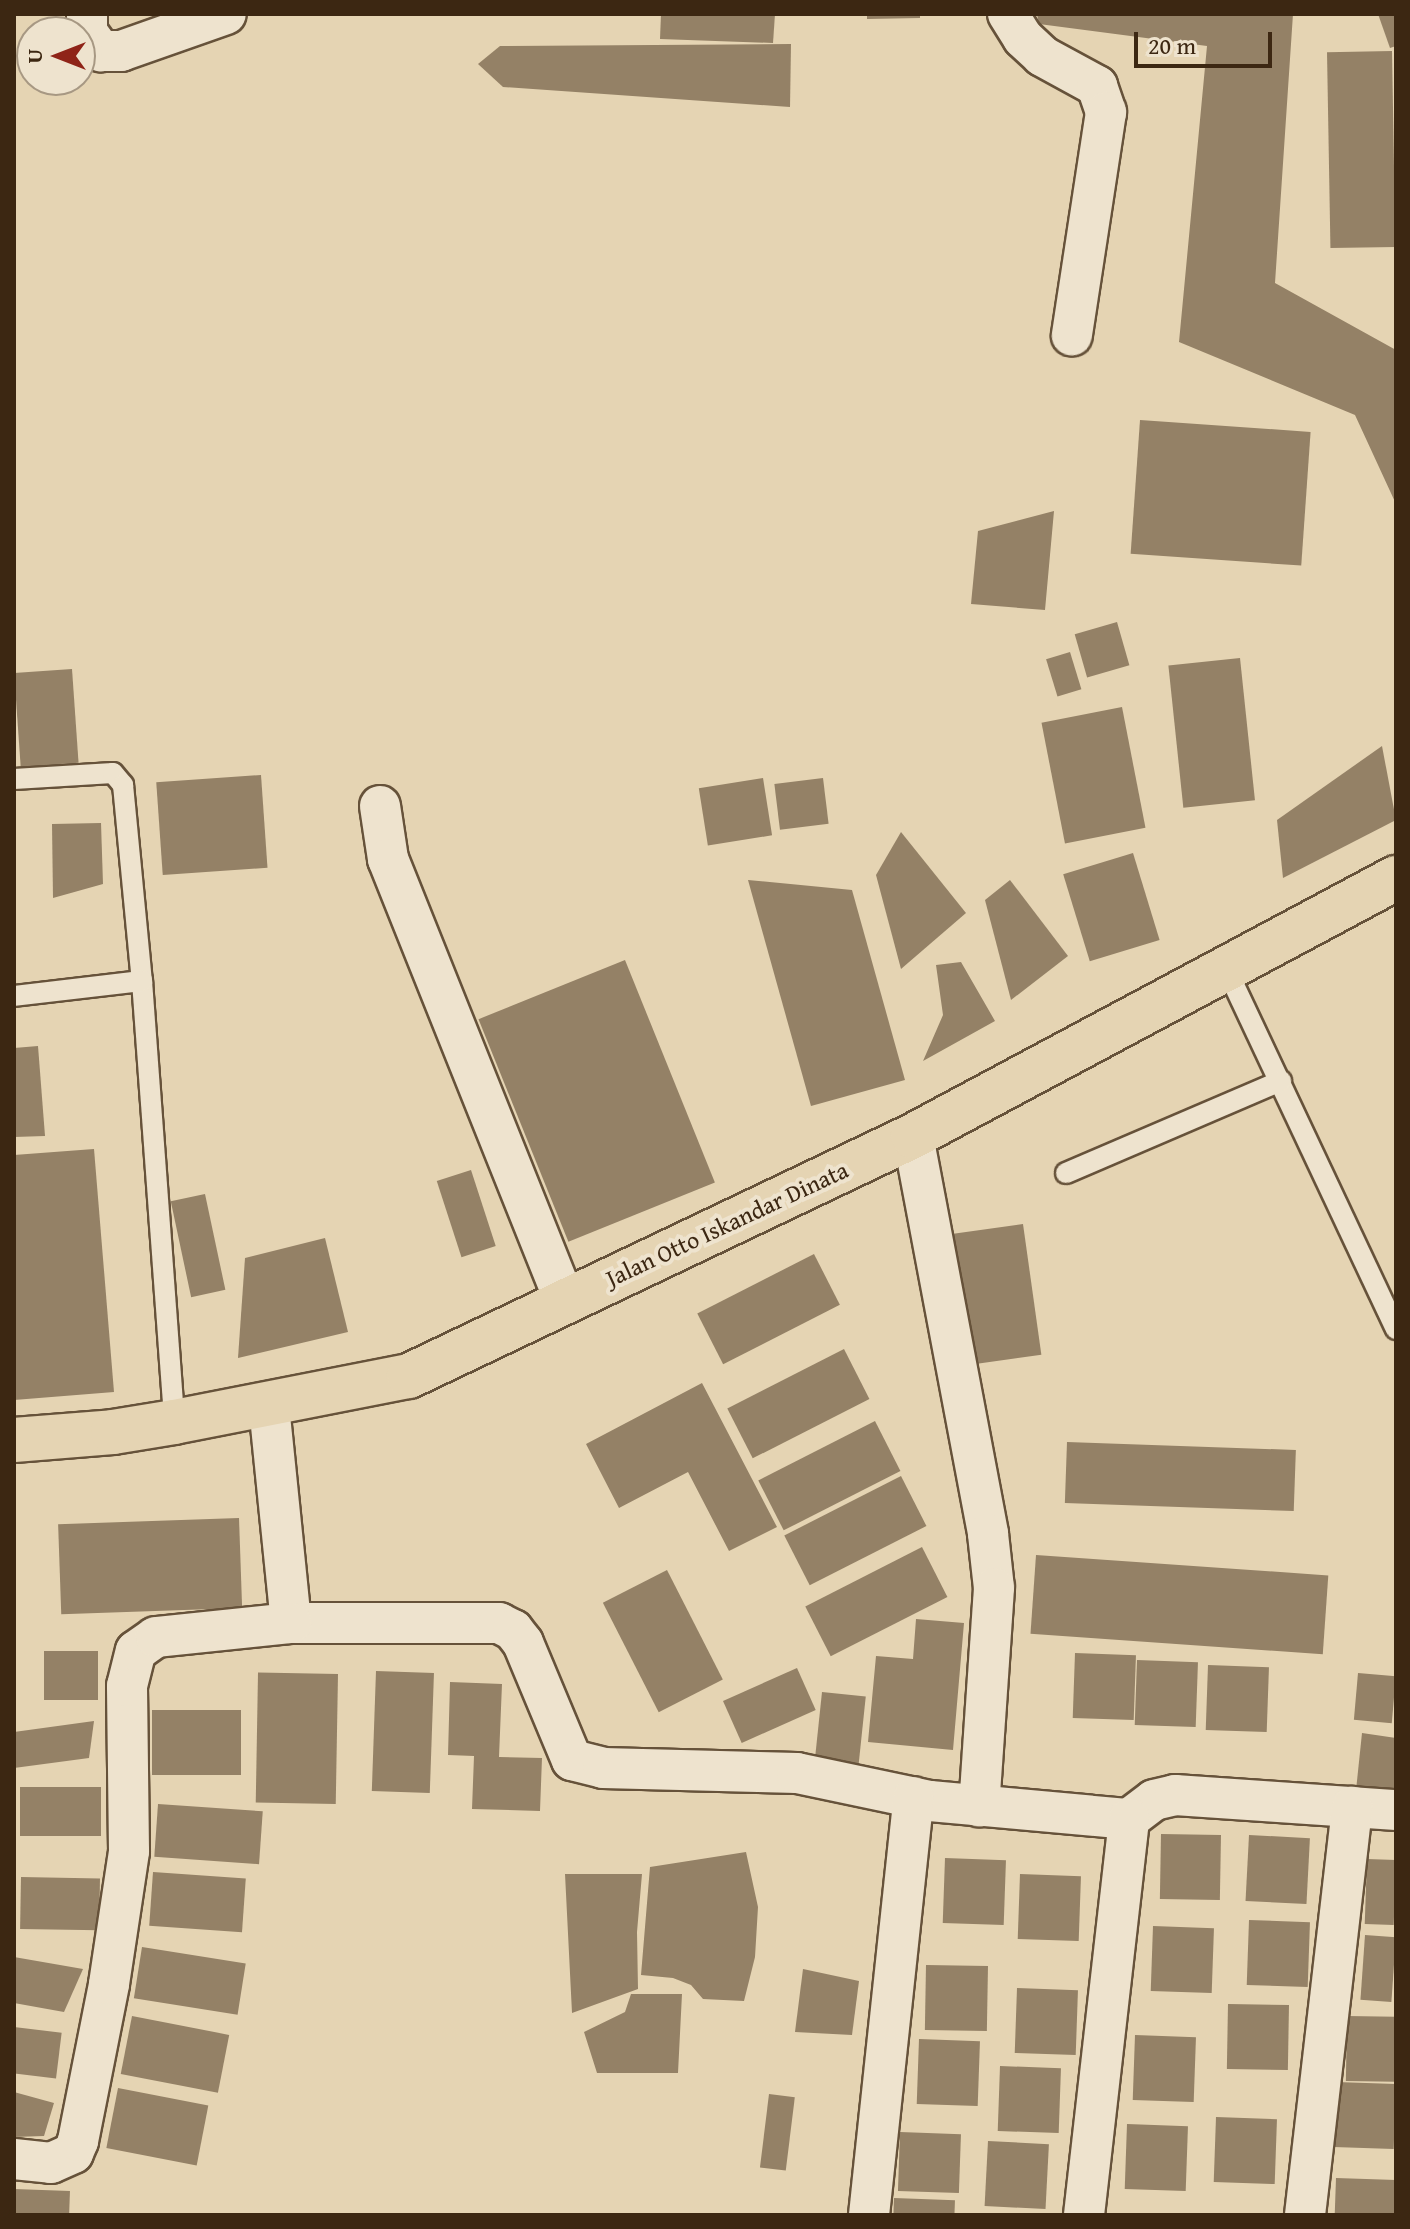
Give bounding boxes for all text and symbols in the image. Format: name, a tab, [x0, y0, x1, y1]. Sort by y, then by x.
north arrow	[16, 16, 96, 96]
scale bar	[1138, 16, 1276, 66]
text: 20 m	[1148, 28, 1196, 63]
text: U	[18, 49, 50, 63]
street label: Jalan Otto Iskandar Dinata	[601, 1155, 853, 1293]

